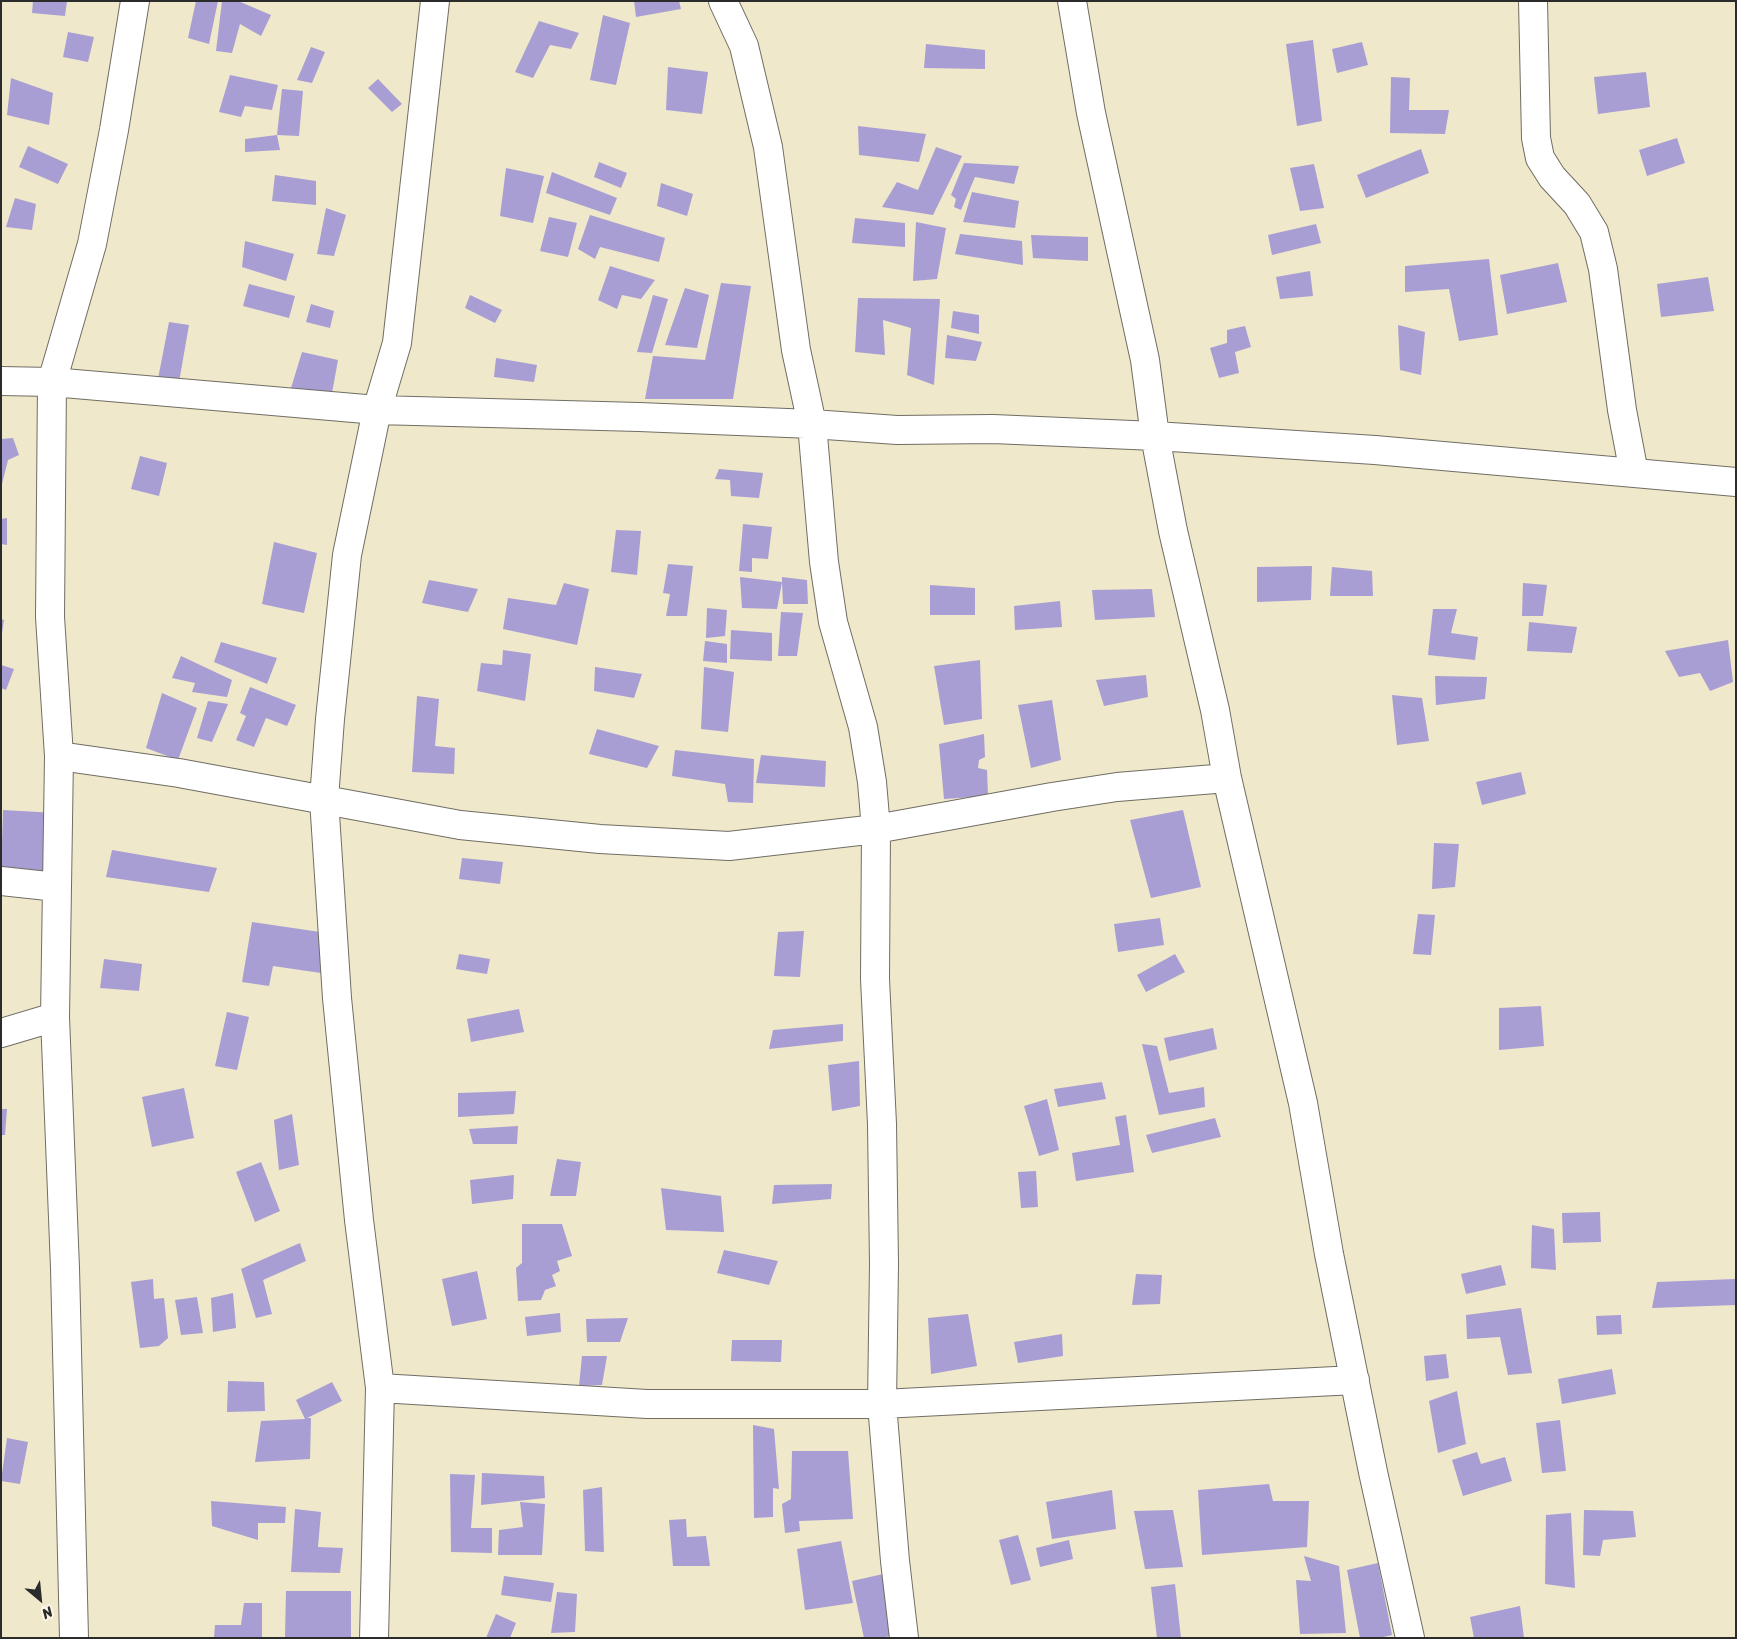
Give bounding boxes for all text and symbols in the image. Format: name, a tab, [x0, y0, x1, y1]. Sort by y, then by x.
north arrow	[15, 1574, 65, 1624]
text: N	[37, 1599, 57, 1626]

